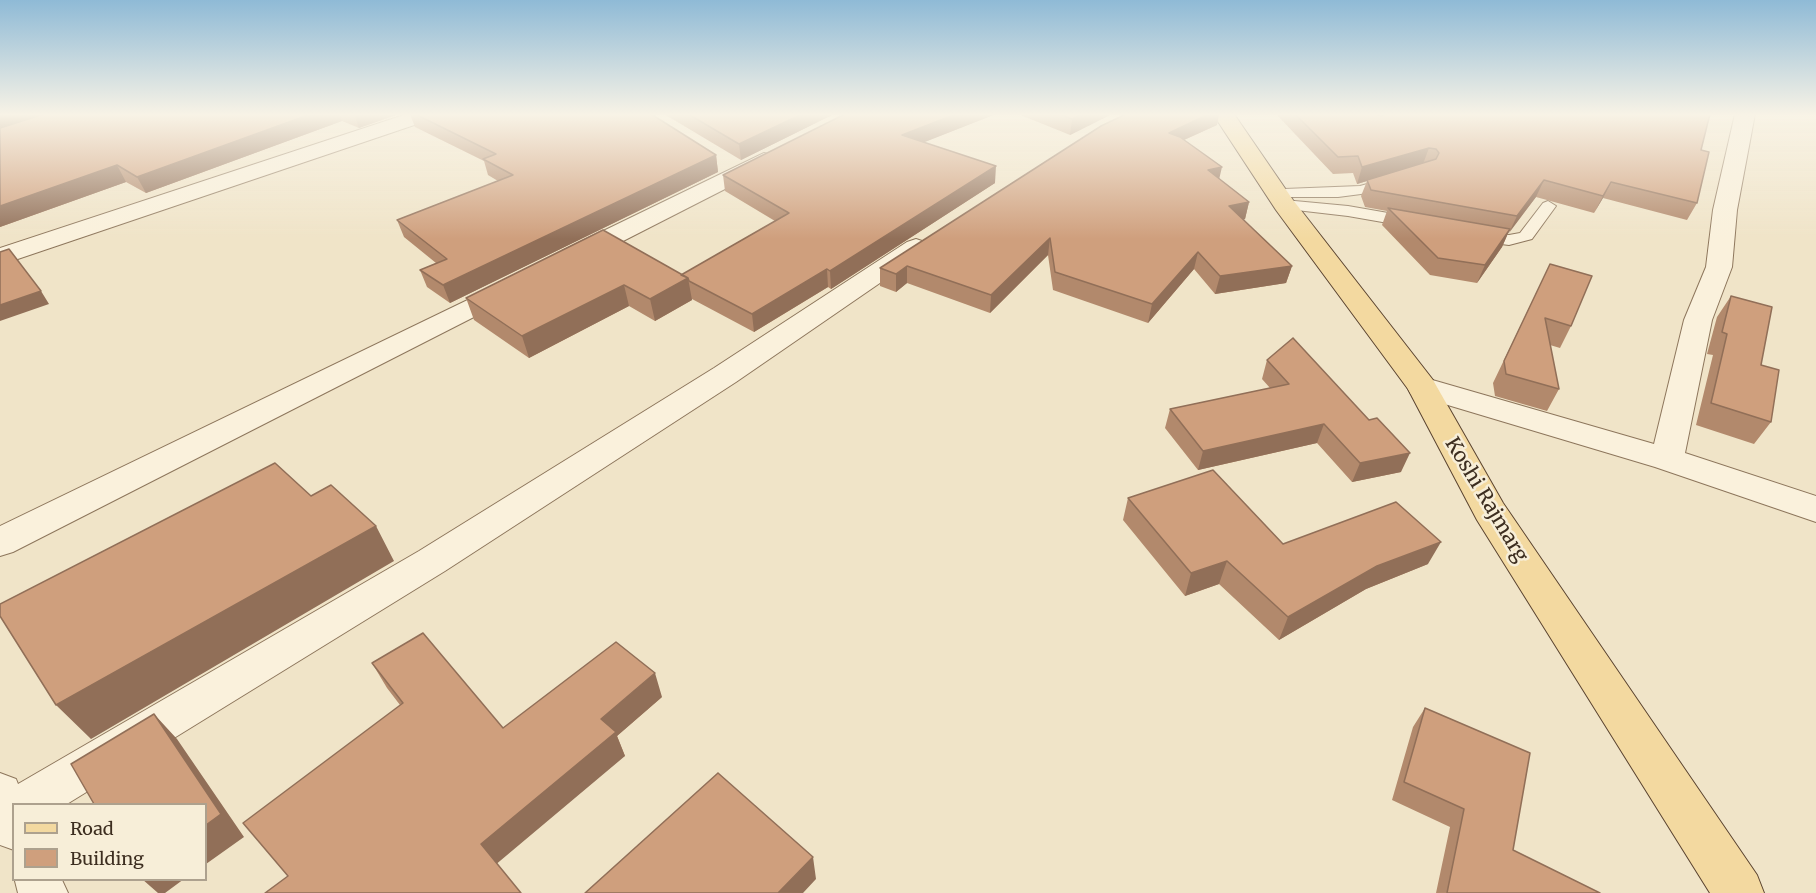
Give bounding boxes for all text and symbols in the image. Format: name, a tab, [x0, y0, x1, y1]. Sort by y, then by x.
street label: Koshi Rajmarg	[1439, 433, 1533, 567]
legend	[12, 803, 207, 881]
text: Road	[70, 817, 114, 840]
text: Building	[70, 847, 144, 870]

